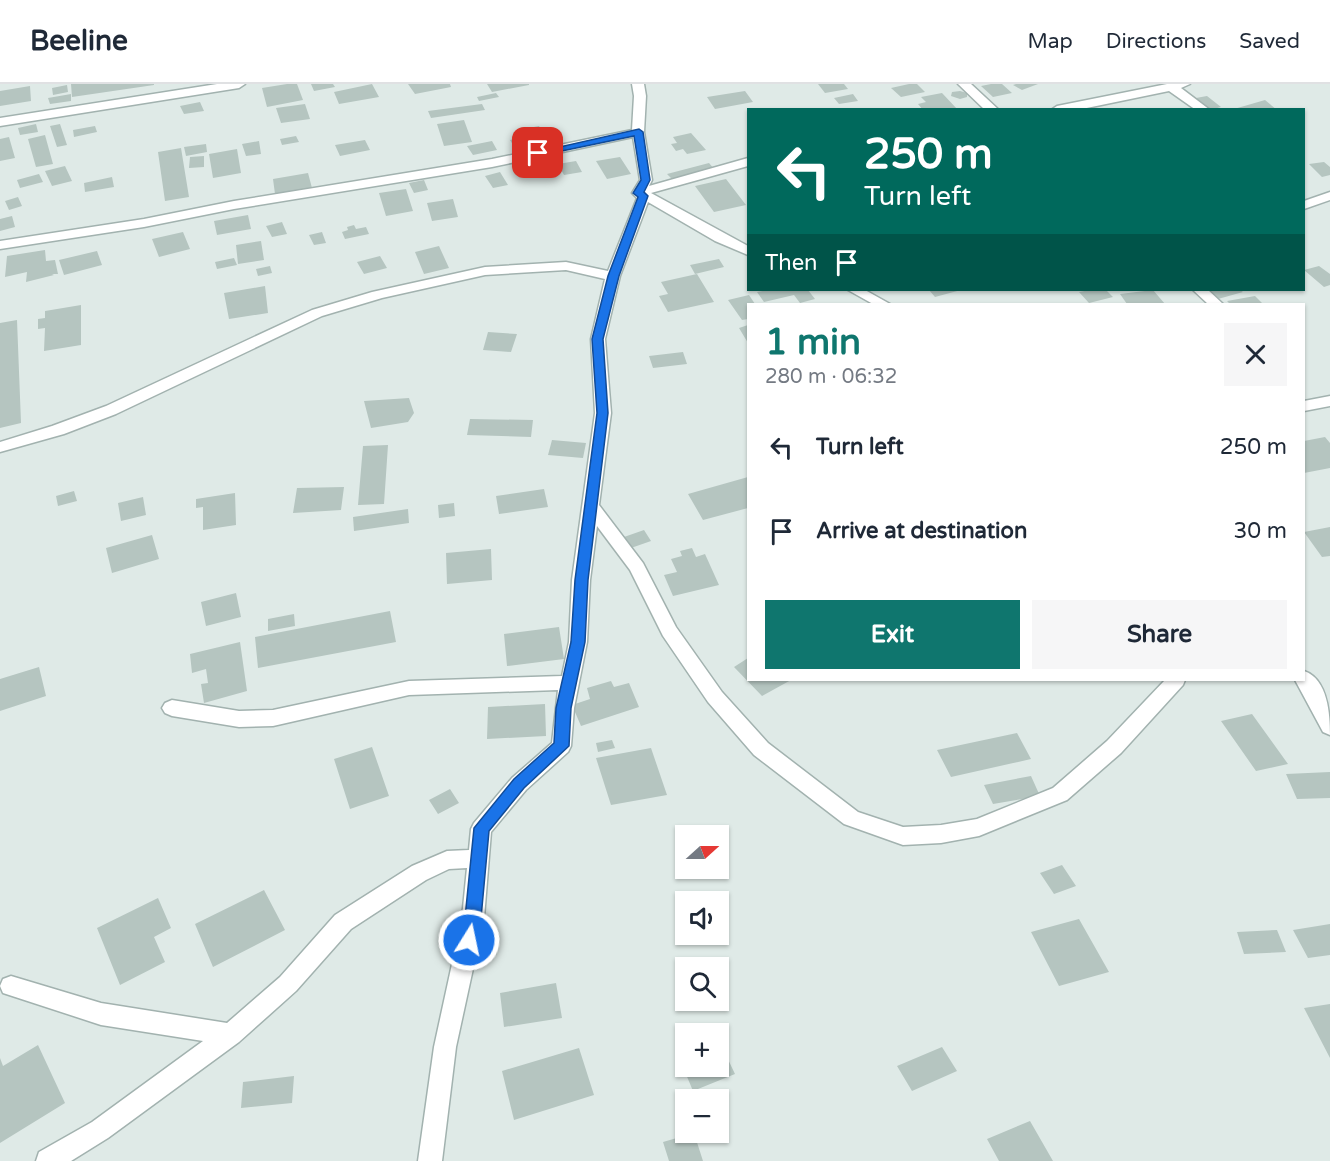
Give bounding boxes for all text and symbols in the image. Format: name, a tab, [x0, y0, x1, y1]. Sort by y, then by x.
text: Beeline	[30, 24, 128, 58]
text: Map	[1027, 29, 1073, 54]
text: Directions	[1106, 29, 1206, 54]
text: Saved	[1239, 29, 1300, 54]
pin	[512, 127, 563, 178]
text: 250 m	[864, 129, 993, 180]
icon: left	[765, 132, 843, 210]
icon: arrive	[521, 136, 554, 169]
text: Turn left	[864, 180, 971, 213]
icon: arrive	[830, 246, 863, 279]
text: Then	[765, 250, 818, 276]
text: 1 min	[765, 321, 861, 364]
button: close	[1224, 323, 1287, 386]
text: 280 m · 06:32	[765, 365, 897, 389]
icon: left	[765, 431, 798, 464]
text: Turn left	[816, 434, 904, 460]
text: 250 m	[1220, 434, 1287, 460]
icon: arrive	[765, 515, 798, 548]
text: Arrive at destination	[816, 518, 1027, 544]
text: 30 m	[1233, 518, 1287, 544]
button: Exit	[765, 600, 1020, 669]
button: Share	[1032, 600, 1287, 669]
north arrow	[675, 825, 729, 879]
map controls	[675, 825, 729, 1143]
button: sound	[675, 891, 729, 945]
position arrow	[437, 908, 501, 972]
button: search	[675, 957, 729, 1011]
button: +	[675, 1023, 729, 1077]
button: −	[675, 1089, 729, 1143]

